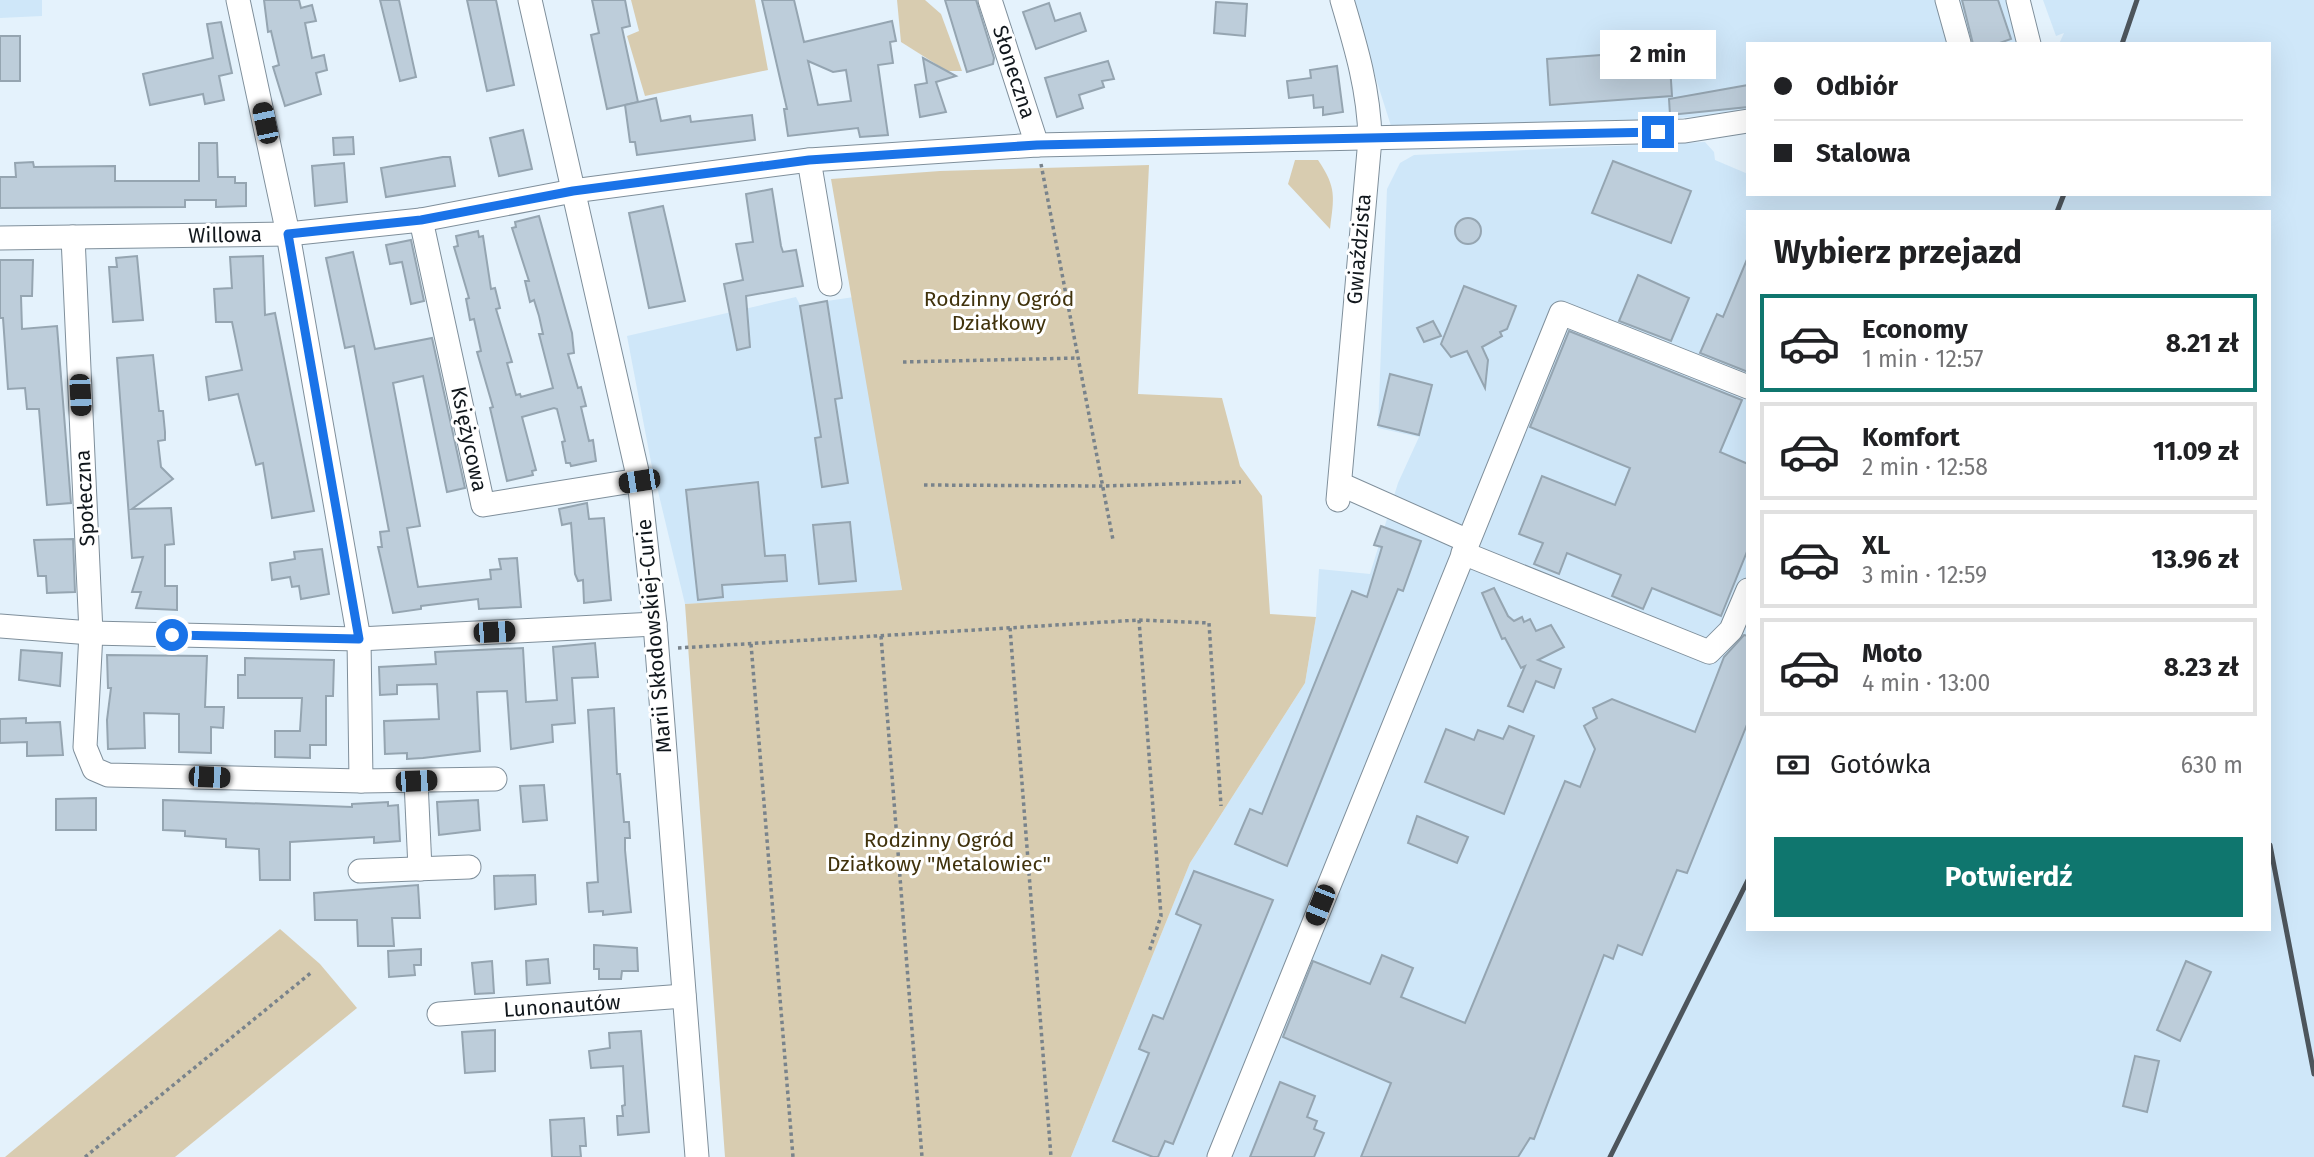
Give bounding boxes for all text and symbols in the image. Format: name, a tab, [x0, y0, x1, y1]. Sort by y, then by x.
street label: Słoneczna	[987, 22, 1041, 122]
callout: 2 min	[1600, 31, 1716, 80]
text: 2 min	[1630, 40, 1686, 68]
text: Odbiór	[1816, 71, 1898, 102]
car	[251, 100, 280, 146]
route end	[1642, 116, 1674, 148]
text: Stalowa	[1816, 138, 1911, 169]
street label: Gwiaździsta	[1341, 193, 1377, 305]
street label: Willowa	[188, 221, 262, 249]
text: Wybierz przejazd	[1774, 233, 2022, 271]
park label: Rodzinny Ogród Działkowy	[924, 286, 1074, 336]
icon: car	[1778, 312, 1841, 375]
text: Economy	[1862, 314, 1968, 345]
text: 8.21 zł	[2166, 328, 2239, 359]
text: 1 min · 12:57	[1862, 345, 1984, 373]
car	[69, 373, 92, 417]
street label: Księżycowa	[445, 384, 493, 494]
icon: car	[1778, 420, 1841, 483]
text: Komfort	[1862, 422, 1960, 453]
text: 11.09 zł	[2153, 436, 2239, 467]
street label: Społeczna	[69, 449, 101, 547]
text: 2 min · 12:58	[1862, 453, 1988, 481]
car	[617, 467, 662, 495]
street label: Marii Skłodowskiej-Curie	[631, 518, 677, 754]
icon: car	[1778, 528, 1841, 591]
text: XL	[1862, 530, 1890, 561]
text: 13.96 zł	[2151, 544, 2239, 575]
text: 3 min · 12:59	[1862, 561, 1987, 589]
route start	[156, 619, 188, 651]
car	[473, 620, 516, 644]
icon: car	[1778, 636, 1841, 699]
text: Moto	[1862, 638, 1922, 669]
text: 8.23 zł	[2164, 652, 2239, 683]
text: 4 min · 13:00	[1862, 669, 1990, 697]
icon: cash	[1774, 746, 1812, 784]
text: Gotówka	[1830, 749, 1931, 780]
text: 630 m	[2181, 751, 2243, 779]
car	[188, 766, 231, 788]
car	[395, 770, 438, 792]
park label: Rodzinny Ogród Działkowy "Metalowiec"	[827, 827, 1051, 877]
button: Potwierdź	[1774, 837, 2243, 917]
car	[1303, 882, 1338, 928]
street label: Lunonautów	[502, 989, 622, 1023]

